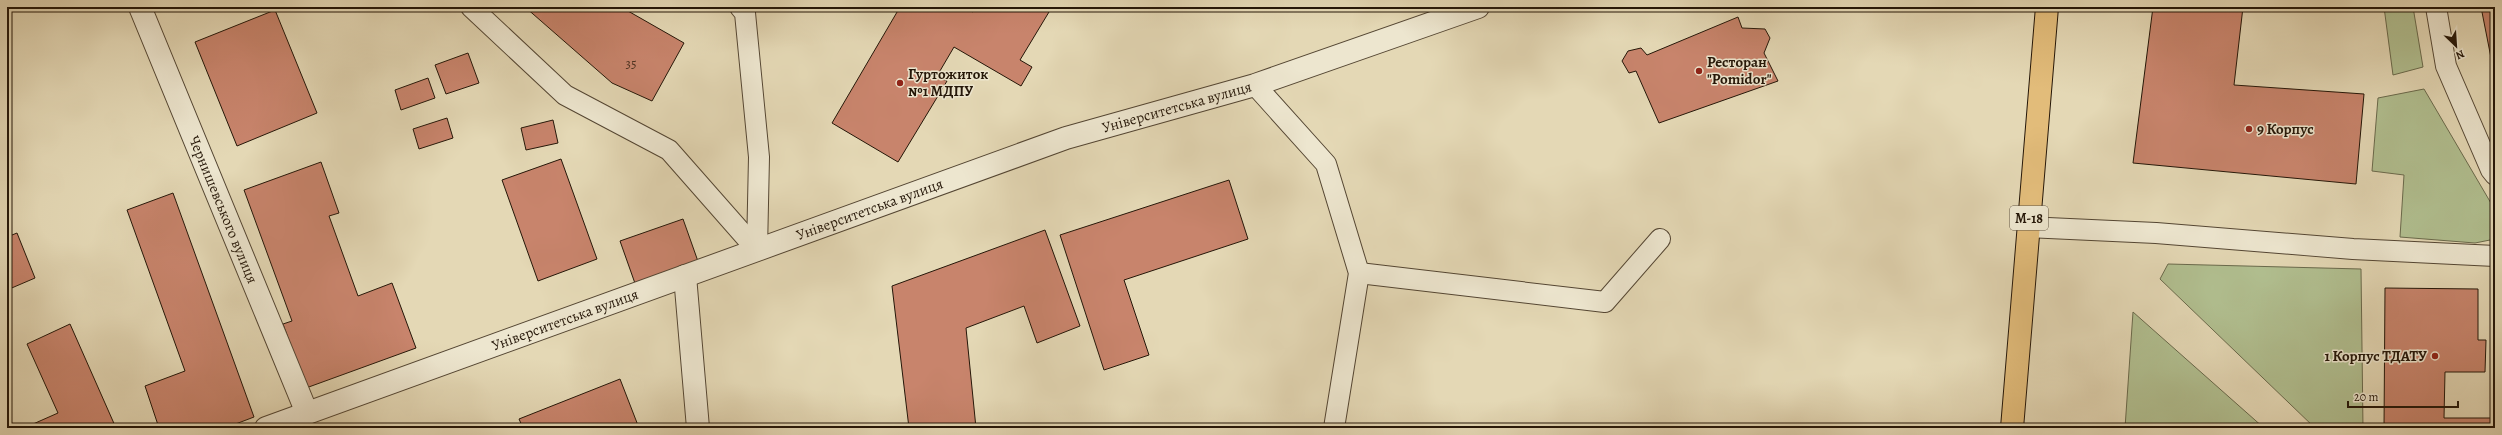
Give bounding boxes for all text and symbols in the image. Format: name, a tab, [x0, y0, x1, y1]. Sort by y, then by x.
north arrow	[2436, 26, 2476, 66]
text: N	[2453, 46, 2467, 63]
place label: Ресторан "Pomidor"	[1707, 52, 1772, 89]
house number: 35	[626, 55, 637, 72]
place label: Гуртожиток №1 МДПУ	[908, 64, 988, 101]
marker: Ресторан "Pomidor"	[1694, 66, 1704, 76]
street label: Університетська вулиця	[1100, 76, 1254, 137]
marker: Гуртожиток №1 МДПУ	[895, 78, 905, 88]
place label: 9 Корпус	[2257, 119, 2314, 139]
marker: 9 Корпус	[2244, 124, 2254, 134]
street label: Чернишевського вулиця	[184, 133, 263, 286]
street label: Університетська вулиця	[793, 173, 946, 245]
road number: М-18	[2010, 206, 2048, 230]
street label: Університетська вулиця	[489, 284, 641, 355]
place label: 1 Корпус ТДАТУ	[2324, 346, 2427, 366]
marker: 1 Корпус ТДАТУ	[2430, 351, 2440, 361]
scale bar	[2348, 383, 2458, 409]
text: 20 m	[2354, 389, 2378, 405]

